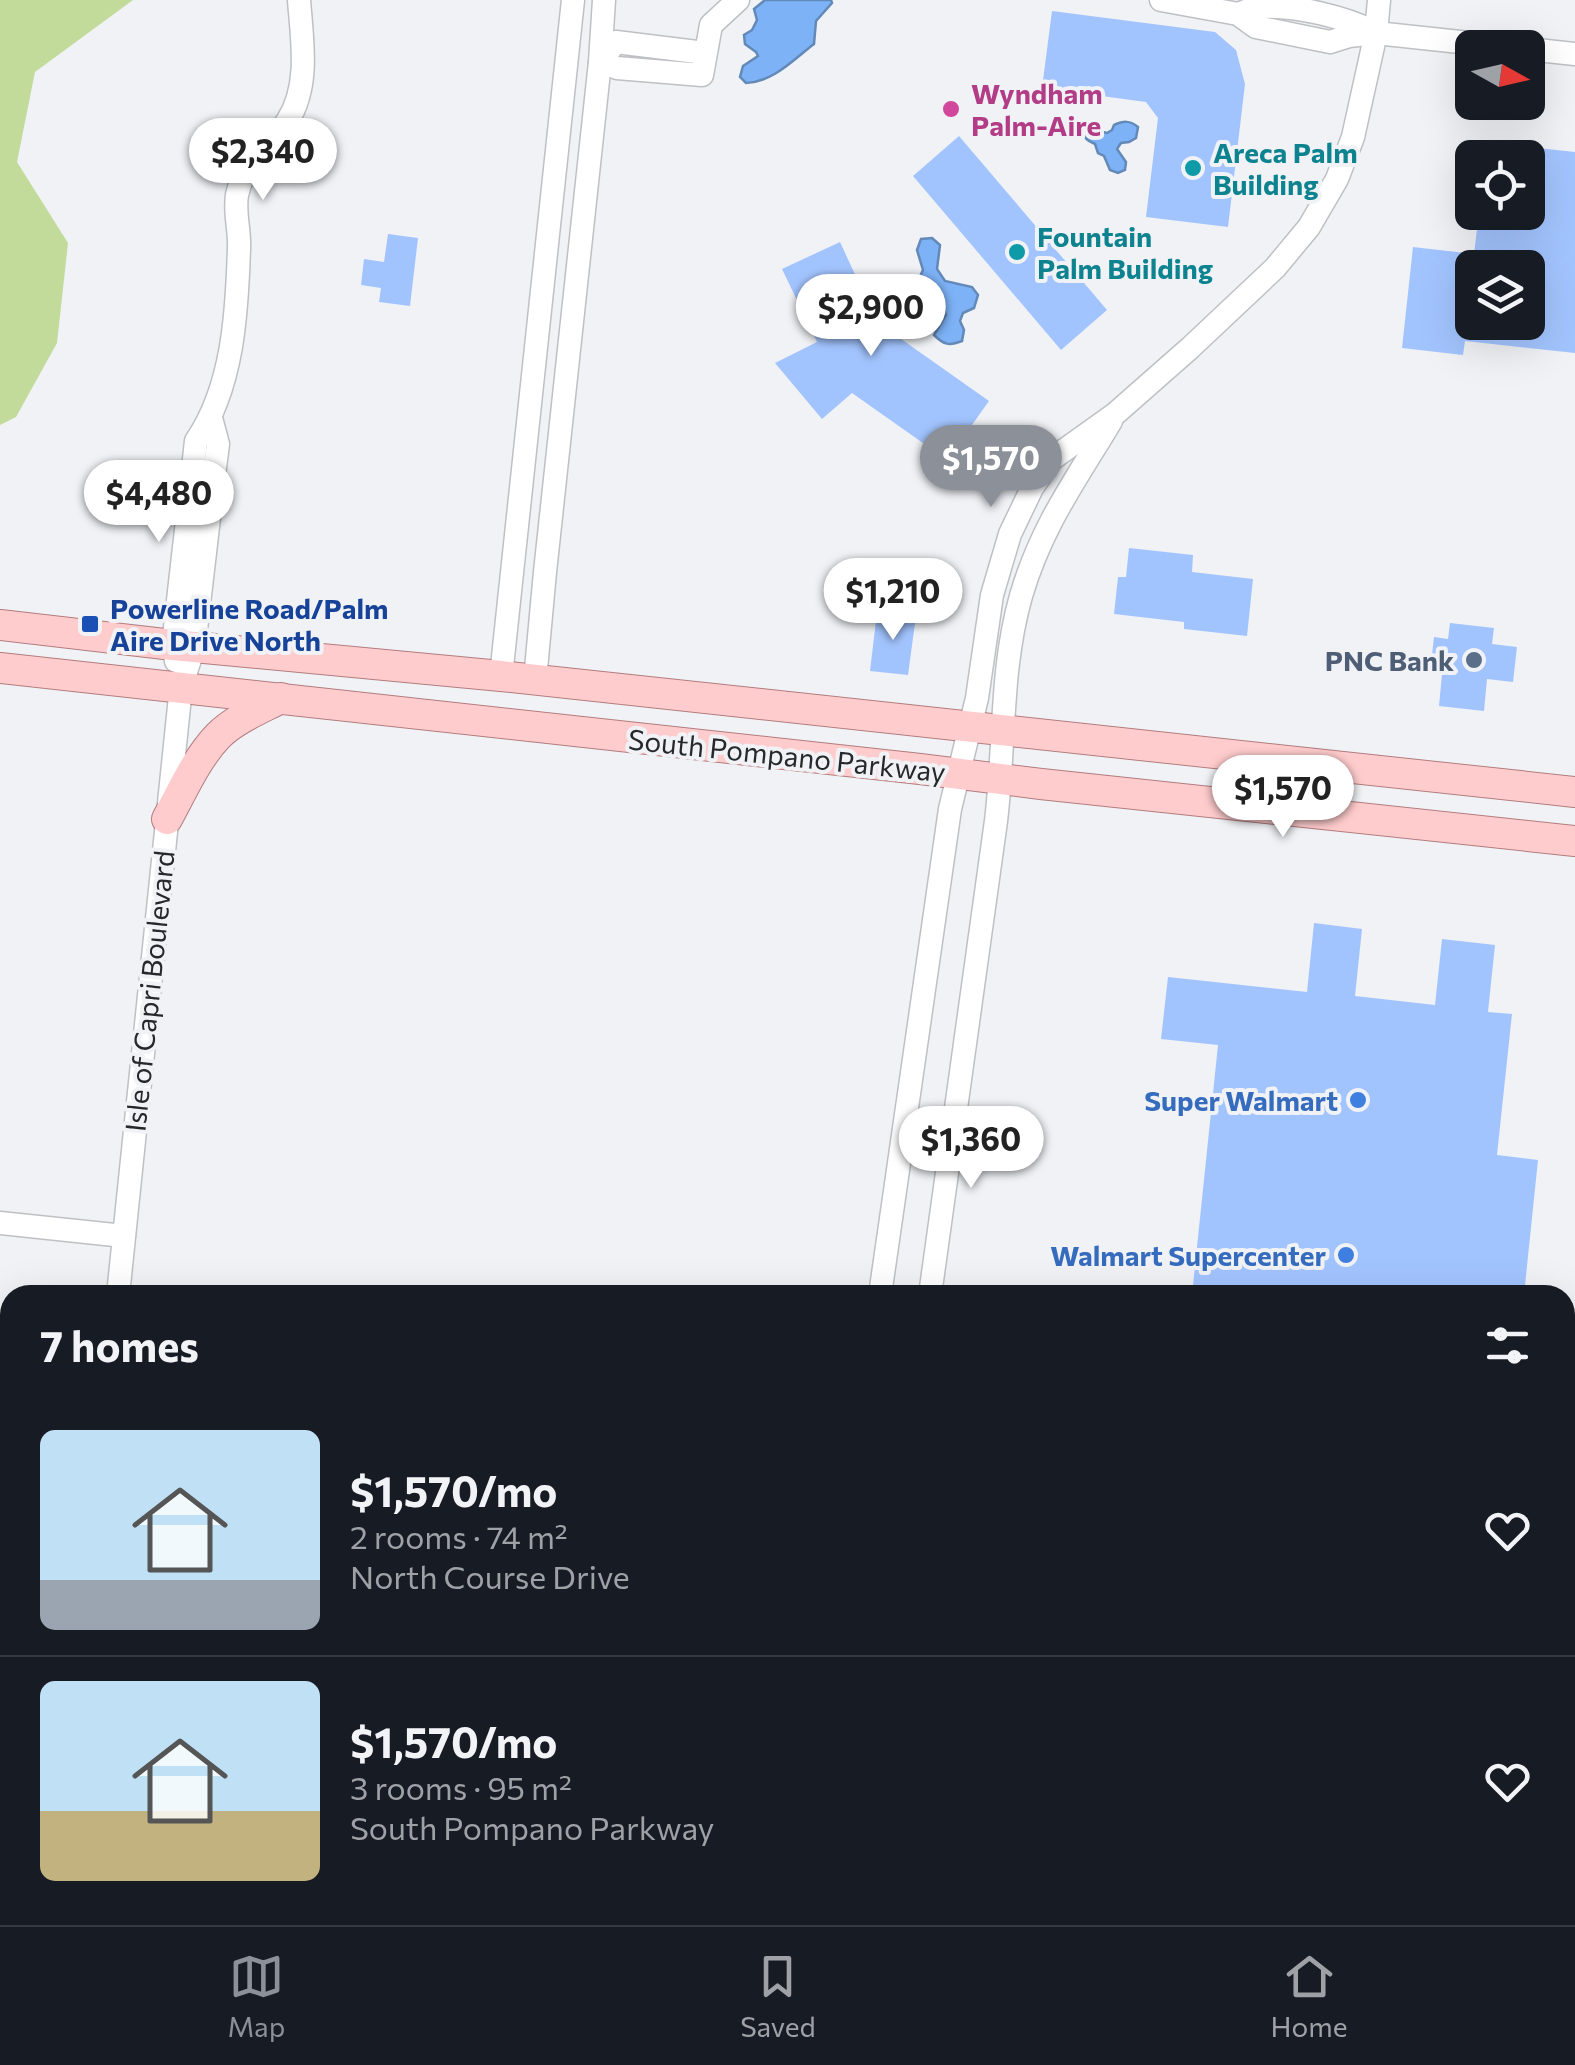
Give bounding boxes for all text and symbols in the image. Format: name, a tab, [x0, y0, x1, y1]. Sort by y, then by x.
north arrow	[1455, 30, 1545, 120]
map controls	[1455, 30, 1545, 340]
place label: Wyndham Palm-Aire	[971, 76, 1103, 142]
marker: Wyndham Palm-Aire	[940, 98, 962, 120]
pin: $2,340	[182, 118, 344, 203]
text: $2,340	[211, 130, 315, 170]
place label: Areca Palm Building	[1213, 135, 1358, 201]
button: locate	[1455, 140, 1545, 230]
marker: Areca Palm Building	[1182, 157, 1204, 179]
place label: Fountain Palm Building	[1037, 219, 1213, 285]
marker: Fountain Palm Building	[1006, 241, 1028, 263]
button: layers	[1455, 250, 1545, 340]
pin: $2,900	[790, 274, 952, 359]
text: $2,900	[818, 286, 924, 326]
pin: $1,570	[910, 425, 1072, 510]
text: $1,570	[942, 437, 1040, 477]
pin: $4,480	[78, 460, 240, 545]
text: $4,480	[106, 472, 212, 512]
pin: $1,210	[812, 558, 974, 643]
text: $1,210	[846, 570, 940, 610]
place label: Powerline Road/Palm Aire Drive North	[110, 591, 389, 657]
marker: Powerline Road/Palm Aire Drive North	[79, 613, 101, 635]
place label: PNC Bank	[1325, 643, 1454, 677]
marker: PNC Bank	[1463, 649, 1485, 671]
street label: South Pompano Parkway	[627, 721, 947, 789]
pin: $1,570	[1202, 755, 1364, 840]
text: $1,570	[1234, 767, 1332, 807]
street label: Isle of Capri Boulevard	[117, 849, 181, 1133]
place label: Super Walmart	[1144, 1083, 1338, 1117]
marker: Super Walmart	[1347, 1089, 1369, 1111]
pin: $1,360	[890, 1106, 1052, 1191]
text: $1,360	[921, 1118, 1021, 1158]
place label: Walmart Supercenter	[1050, 1238, 1326, 1272]
marker: Walmart Supercenter	[1335, 1244, 1357, 1266]
icon: filters	[1480, 1318, 1535, 1373]
text: 7 homes	[40, 1319, 199, 1371]
text: $1,570/mo	[350, 1464, 557, 1516]
icon: home	[120, 1470, 240, 1590]
icon: heart	[1480, 1503, 1535, 1558]
text: 2 rooms · 74 m²	[350, 1516, 568, 1556]
text: North Course Drive	[350, 1556, 630, 1596]
text: $1,570/mo	[350, 1715, 557, 1767]
icon: home	[120, 1721, 240, 1841]
icon: heart	[1480, 1754, 1535, 1809]
text: 3 rooms · 95 m²	[350, 1767, 572, 1807]
text: South Pompano Parkway	[350, 1807, 714, 1847]
tab: Map	[227, 1949, 285, 2043]
tab: Saved	[740, 1949, 816, 2043]
tab: Home	[1271, 1949, 1348, 2043]

